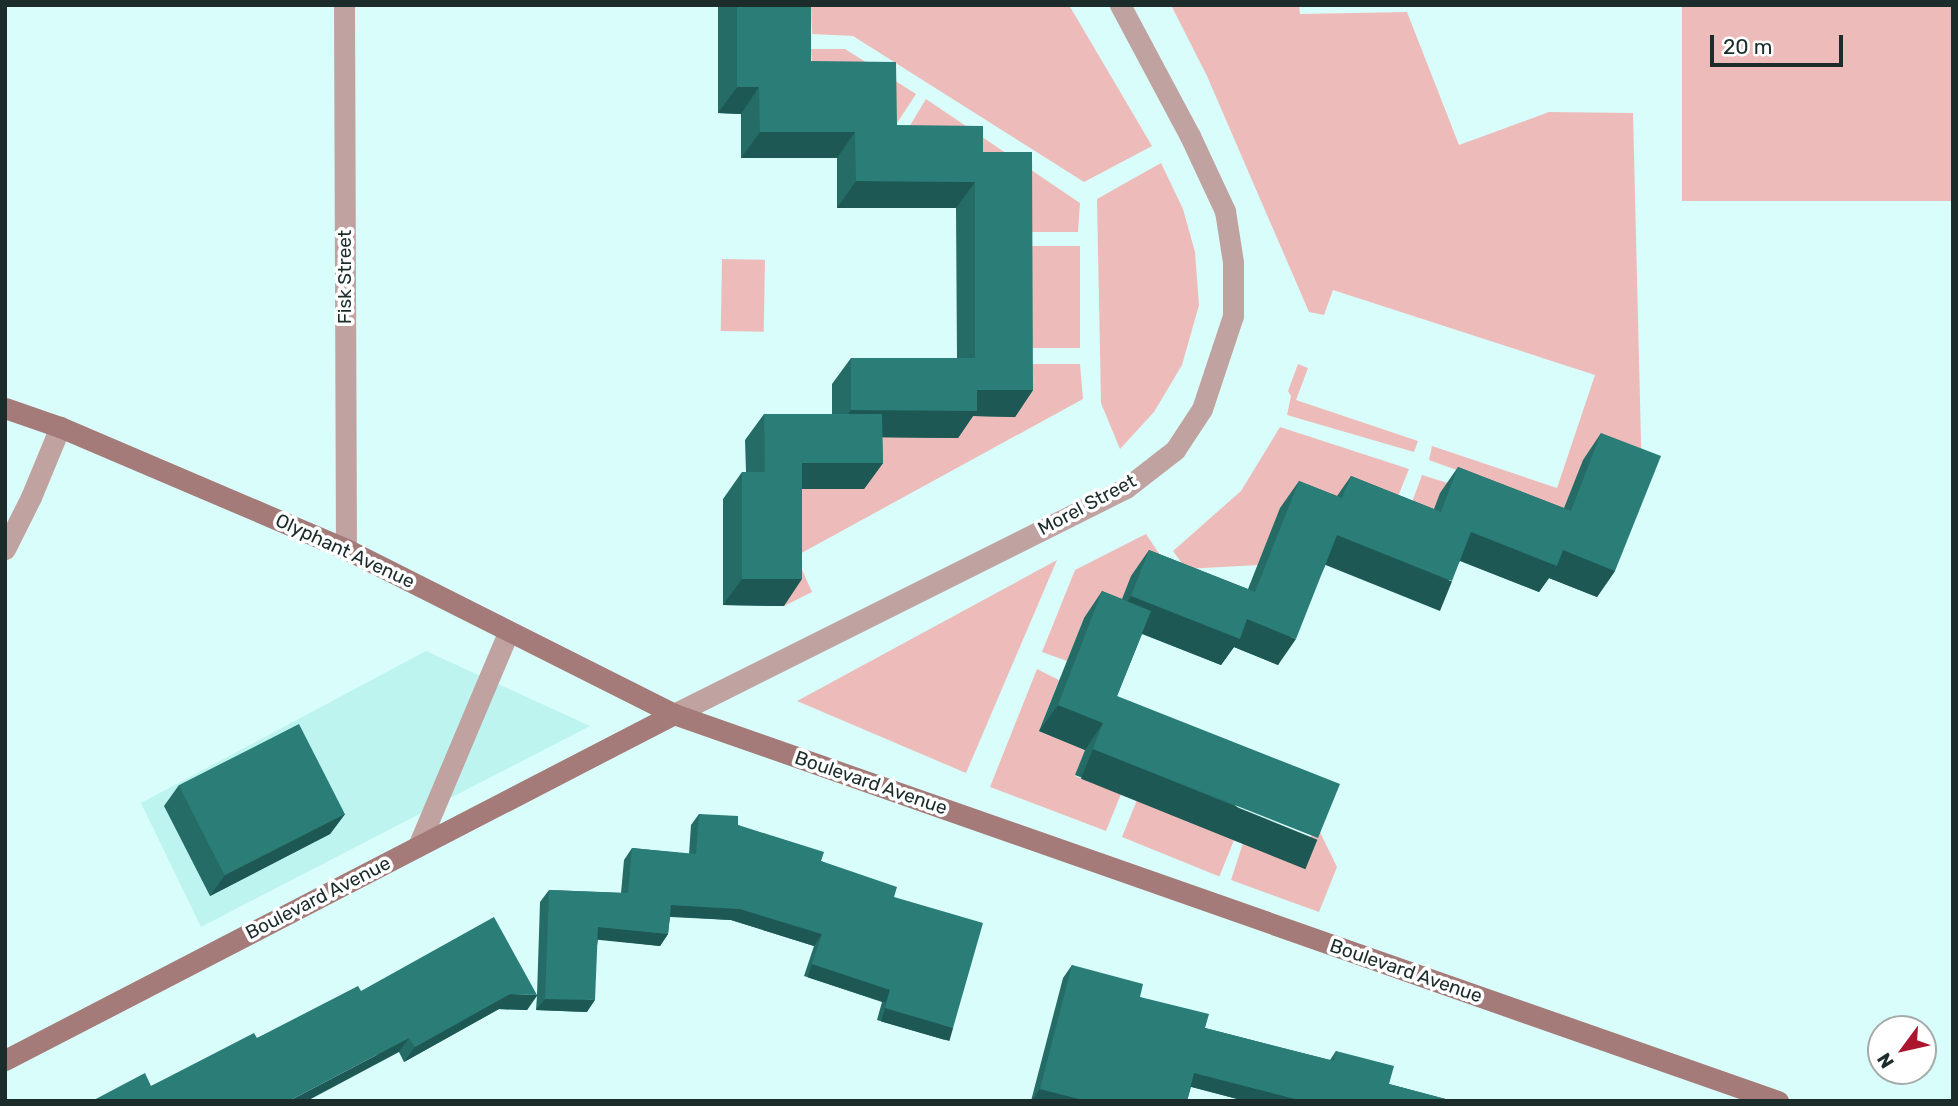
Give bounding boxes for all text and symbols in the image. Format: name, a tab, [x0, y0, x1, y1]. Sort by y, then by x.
scale bar	[1713, 21, 1846, 65]
text: 20 m	[1723, 34, 1772, 59]
street label: Fisk Street	[334, 230, 356, 324]
street label: Morel Street	[1034, 470, 1140, 540]
street label: Olyphant Avenue	[272, 509, 418, 593]
street label: Boulevard Avenue	[792, 746, 950, 820]
street label: Boulevard Avenue	[241, 851, 395, 945]
street label: Boulevard Avenue	[1327, 934, 1485, 1008]
north arrow	[1867, 1015, 1937, 1085]
text: N	[1872, 1049, 1899, 1073]

